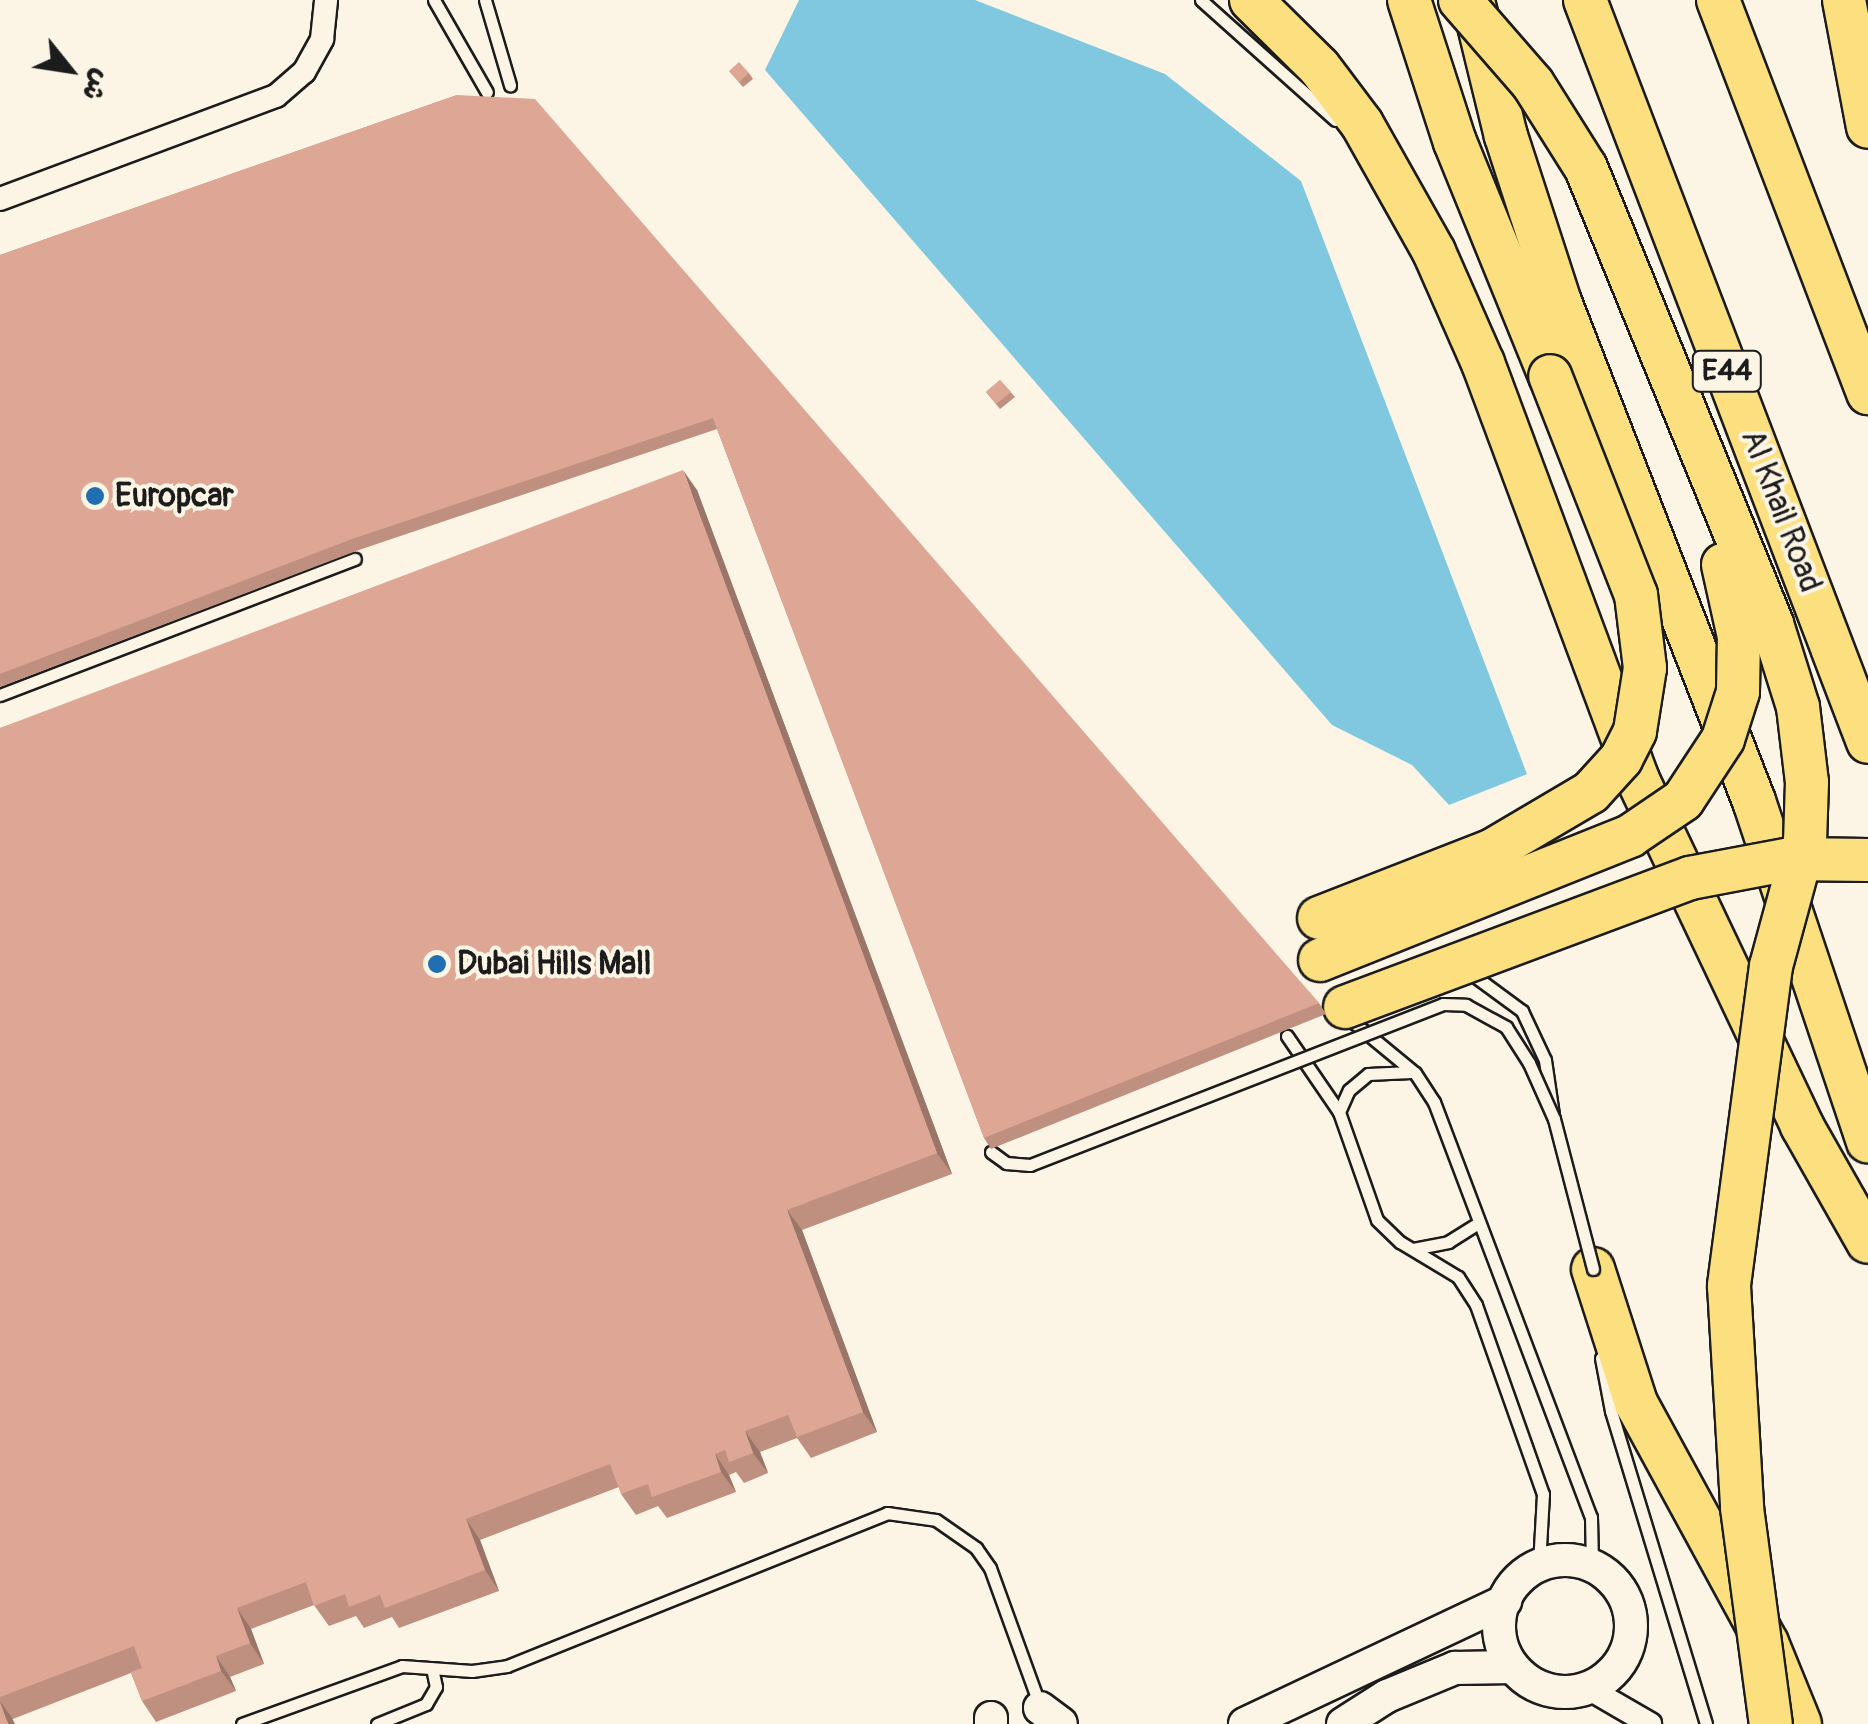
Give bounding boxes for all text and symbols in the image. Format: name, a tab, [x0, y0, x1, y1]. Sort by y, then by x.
north arrow	[20, 20, 120, 120]
text: ش	[74, 63, 119, 107]
road number: E44	[1690, 346, 1764, 396]
street label: Al Khail Road	[1732, 424, 1830, 598]
place label: Europcar	[115, 477, 234, 515]
marker: Europcar	[84, 485, 106, 507]
place label: Dubai Hills Mall	[457, 945, 651, 983]
marker: Dubai Hills Mall	[426, 953, 448, 975]

